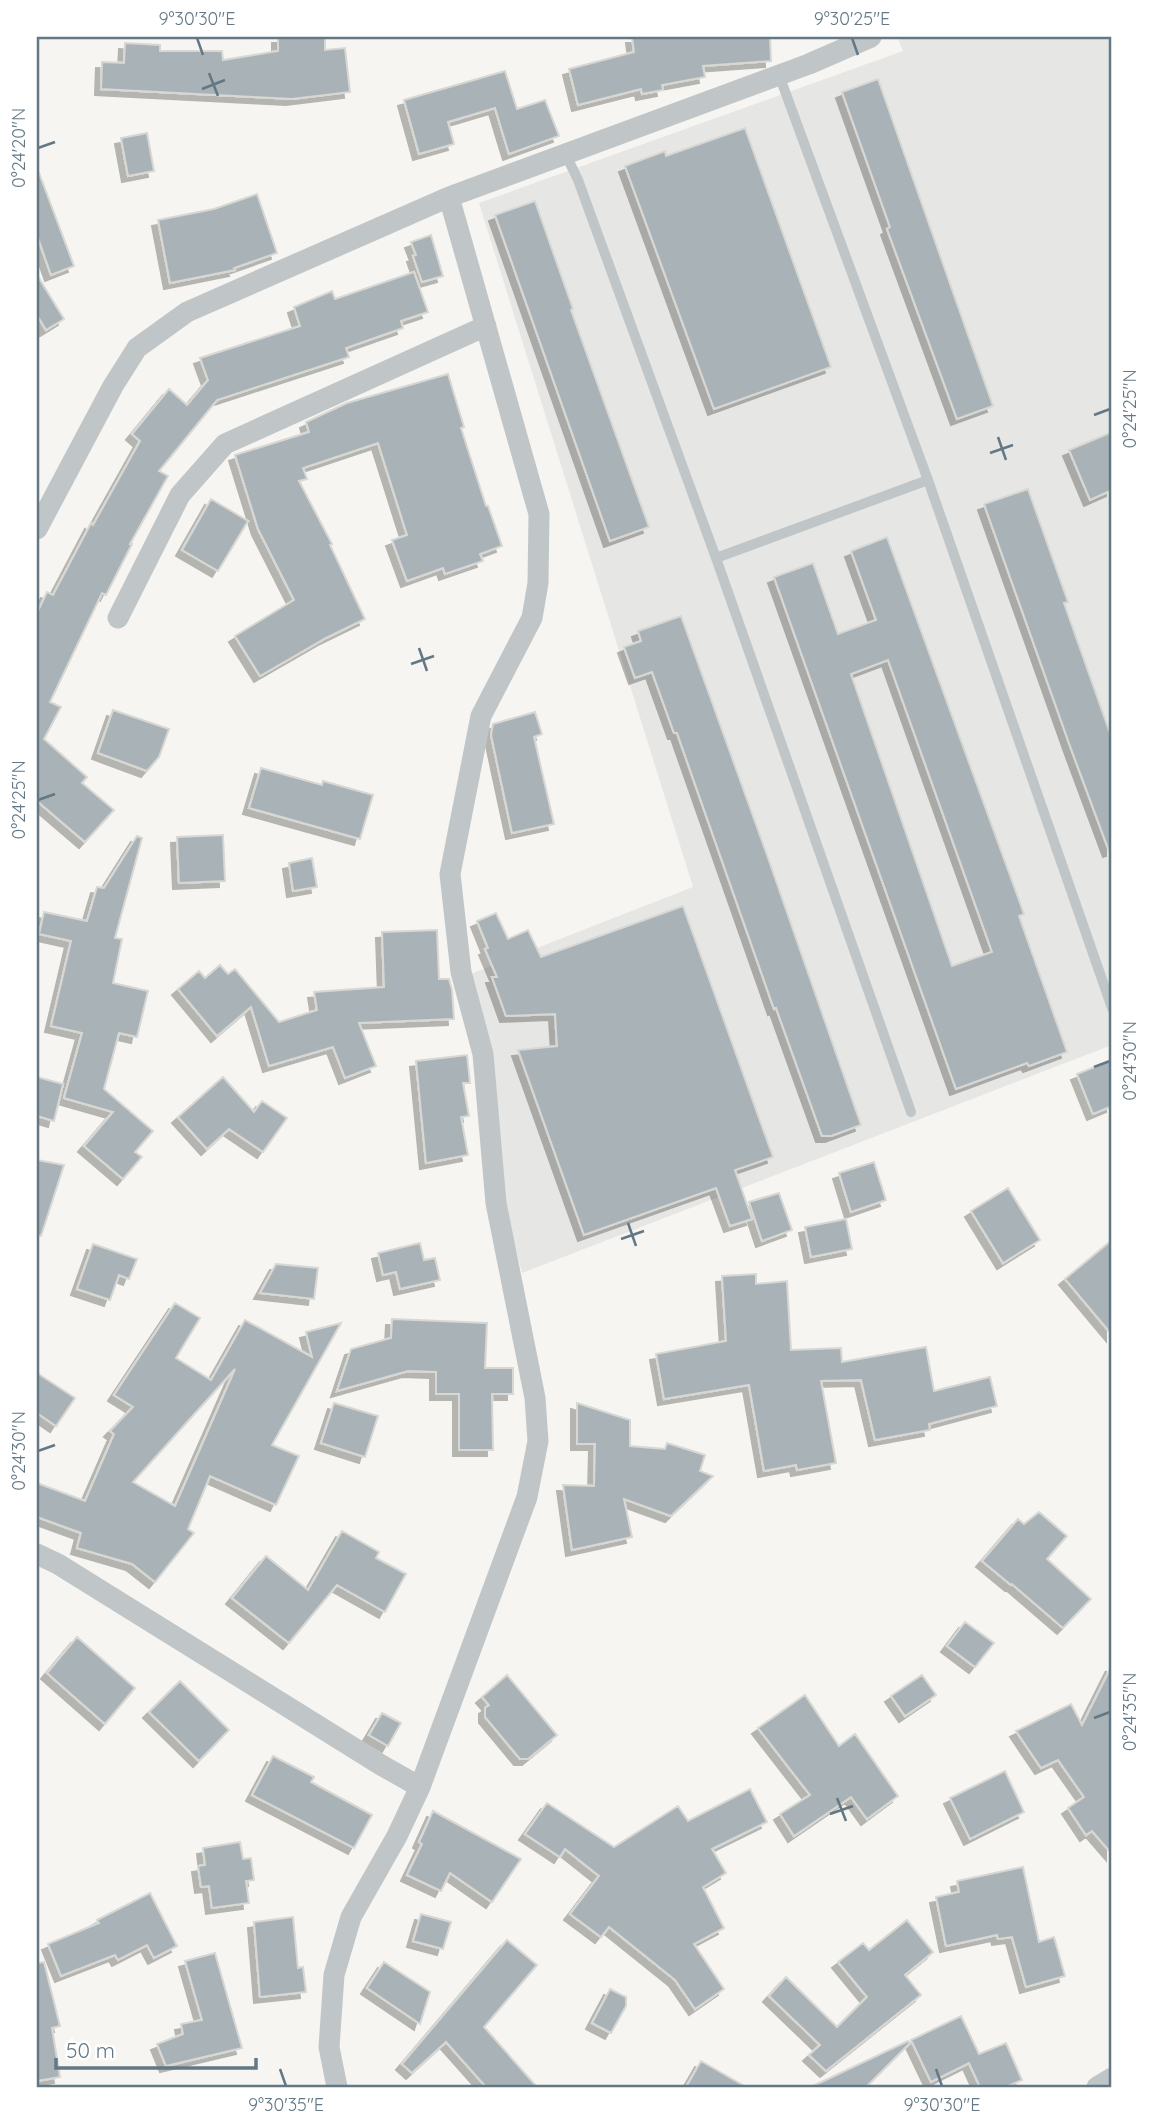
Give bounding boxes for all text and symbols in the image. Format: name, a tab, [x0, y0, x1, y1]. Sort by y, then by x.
text: 9°30'30"E	[159, 7, 235, 30]
text: 9°30'25"E	[814, 7, 890, 30]
text: 0°24'20"N	[7, 108, 30, 188]
text: 0°24'25"N	[1118, 369, 1141, 449]
text: 0°24'25"N	[7, 760, 30, 840]
text: 0°24'30"N	[1118, 1021, 1141, 1101]
text: 0°24'30"N	[7, 1411, 30, 1491]
text: 0°24'35"N	[1118, 1673, 1141, 1751]
scale bar	[56, 2026, 256, 2070]
text: 50 m	[66, 2037, 115, 2063]
text: 9°30'35"E	[248, 2093, 324, 2116]
text: 9°30'30"E	[904, 2093, 980, 2116]

